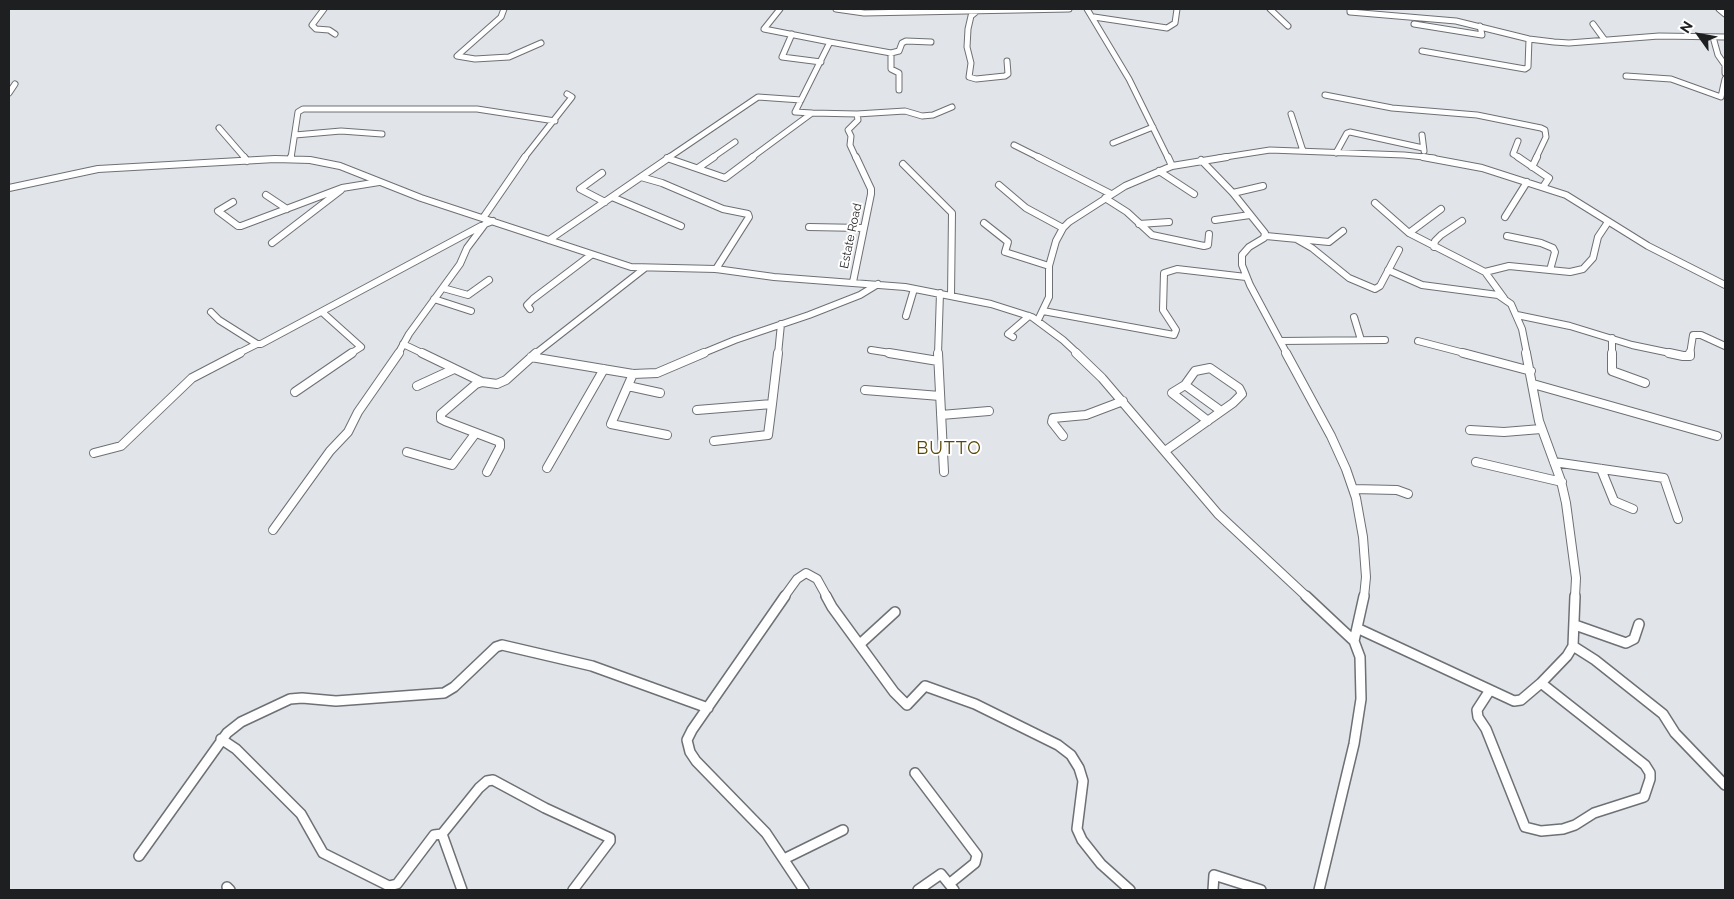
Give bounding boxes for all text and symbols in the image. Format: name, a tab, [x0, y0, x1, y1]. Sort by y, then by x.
north arrow	[1674, 10, 1724, 60]
text: N	[1677, 18, 1696, 36]
street label: Estate Road	[837, 202, 865, 270]
district label: BUTTO	[916, 438, 982, 460]

